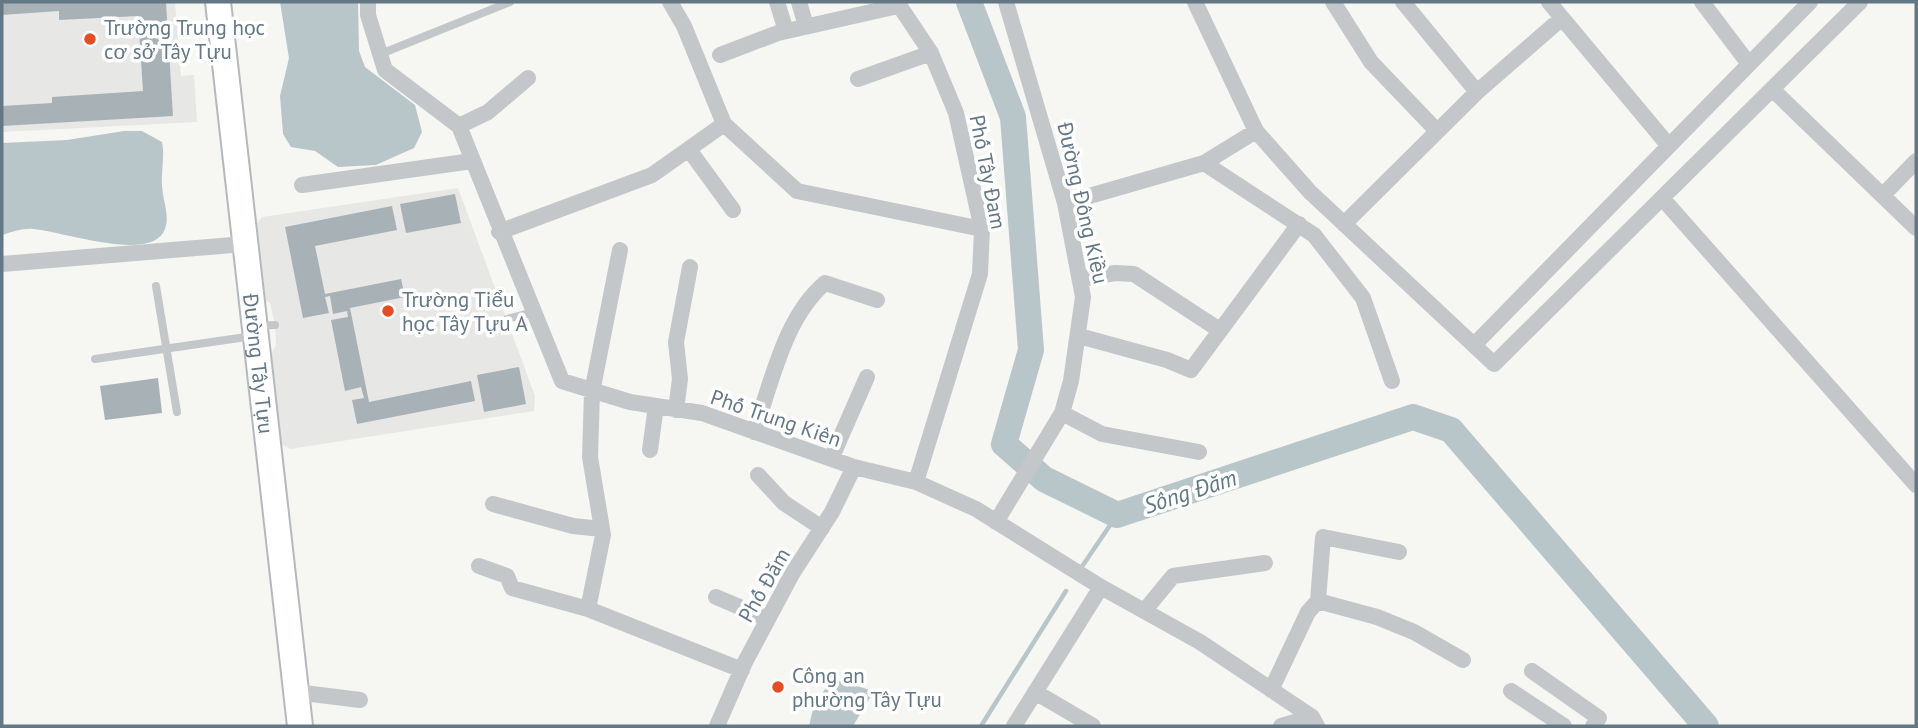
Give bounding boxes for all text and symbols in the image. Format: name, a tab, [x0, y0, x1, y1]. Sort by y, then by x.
place label: Trường Trung học cơ sở Tây Tựu	[104, 14, 265, 65]
marker: Trường Trung học cơ sở Tây Tựu	[82, 31, 98, 47]
street label: Phố Tây Đam	[964, 113, 1012, 231]
street label: Đường Đông Kiều	[1051, 119, 1115, 286]
place label: Trường Tiểu học Tây Tựu A	[402, 286, 528, 337]
street label: Đường Tây Tựu	[238, 291, 280, 435]
marker: Trường Tiểu học Tây Tựu A	[380, 303, 396, 319]
street label: Phố Trung Kiên	[707, 383, 845, 453]
water label: Sông Đăm	[1140, 462, 1240, 520]
street label: Phố Đăm	[732, 543, 796, 627]
place label: Công an phường Tây Tựu	[792, 662, 942, 713]
marker: Công an phường Tây Tựu	[770, 679, 786, 695]

